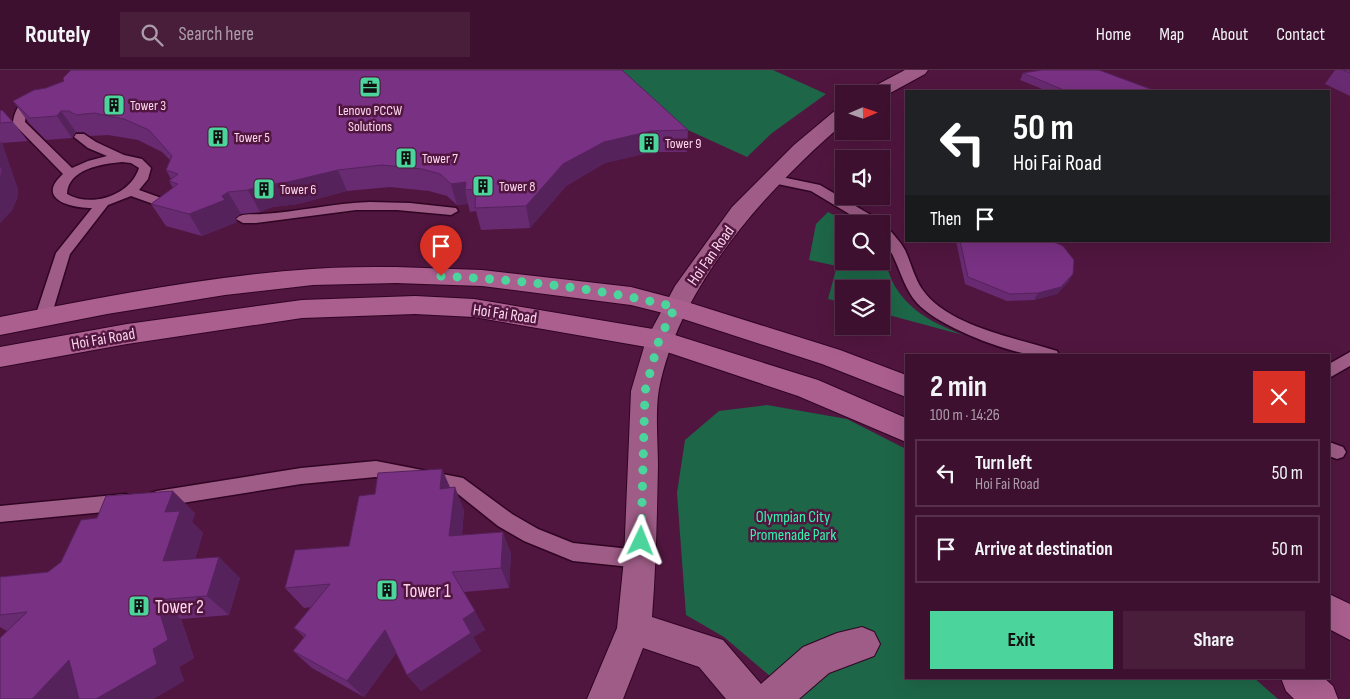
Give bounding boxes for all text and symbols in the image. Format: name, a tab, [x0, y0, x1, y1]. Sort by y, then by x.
search box	[120, 12, 470, 57]
text: Routely	[25, 20, 90, 49]
icon: search	[138, 21, 166, 49]
text: Search here	[178, 23, 254, 46]
text: Home	[1096, 24, 1131, 45]
text: Map	[1159, 24, 1184, 45]
text: About	[1212, 24, 1248, 45]
text: Contact	[1276, 24, 1325, 45]
office icon: Lenovo PCCW Solutions	[358, 75, 382, 99]
north arrow	[835, 85, 890, 140]
map controls	[835, 85, 890, 335]
building icon: Tower 3	[102, 93, 126, 117]
place label: Tower 3	[130, 97, 166, 114]
place label: Lenovo PCCW Solutions	[338, 102, 402, 135]
text: 50 m	[1013, 107, 1074, 150]
icon: left	[930, 110, 995, 175]
building icon: Tower 5	[206, 125, 230, 149]
place label: Tower 5	[234, 129, 270, 146]
building icon: Tower 9	[637, 131, 661, 155]
place label: Tower 9	[665, 135, 701, 152]
building icon: Tower 7	[394, 146, 418, 170]
place label: Tower 7	[422, 150, 458, 167]
button: sound	[835, 150, 890, 205]
text: Hoi Fai Road	[1013, 150, 1102, 177]
building icon: Tower 8	[471, 174, 495, 198]
building icon: Tower 6	[252, 177, 276, 201]
place label: Tower 8	[499, 178, 535, 195]
place label: Tower 6	[280, 181, 316, 198]
icon: arrive	[971, 205, 999, 233]
text: Then	[930, 208, 961, 231]
button: search	[835, 215, 890, 270]
street label: Hoi Fan Road	[684, 222, 739, 289]
pin	[420, 225, 462, 276]
icon: arrive	[427, 232, 455, 260]
button: layers	[835, 280, 890, 335]
street label: Hoi Fai Road	[472, 301, 538, 328]
street label: Hoi Fai Road	[70, 325, 137, 354]
text: 2 min	[930, 369, 987, 405]
button: close	[1253, 371, 1305, 423]
text: 100 m · 14:26	[930, 406, 1000, 425]
text: Turn left	[975, 452, 1032, 475]
icon: left	[932, 459, 960, 487]
text: 50 m	[1272, 462, 1303, 485]
text: Hoi Fai Road	[975, 475, 1039, 494]
park label: Olympian City Promenade Park	[750, 508, 836, 545]
position arrow	[614, 514, 666, 566]
icon: arrive	[932, 535, 960, 563]
text: Arrive at destination	[975, 538, 1113, 561]
text: 50 m	[1272, 538, 1303, 561]
building icon: Tower 1	[375, 578, 399, 602]
place label: Tower 1	[403, 580, 451, 603]
building icon: Tower 2	[127, 594, 151, 618]
place label: Tower 2	[155, 596, 204, 619]
button: Exit	[930, 611, 1113, 669]
button: Share	[1123, 611, 1305, 669]

